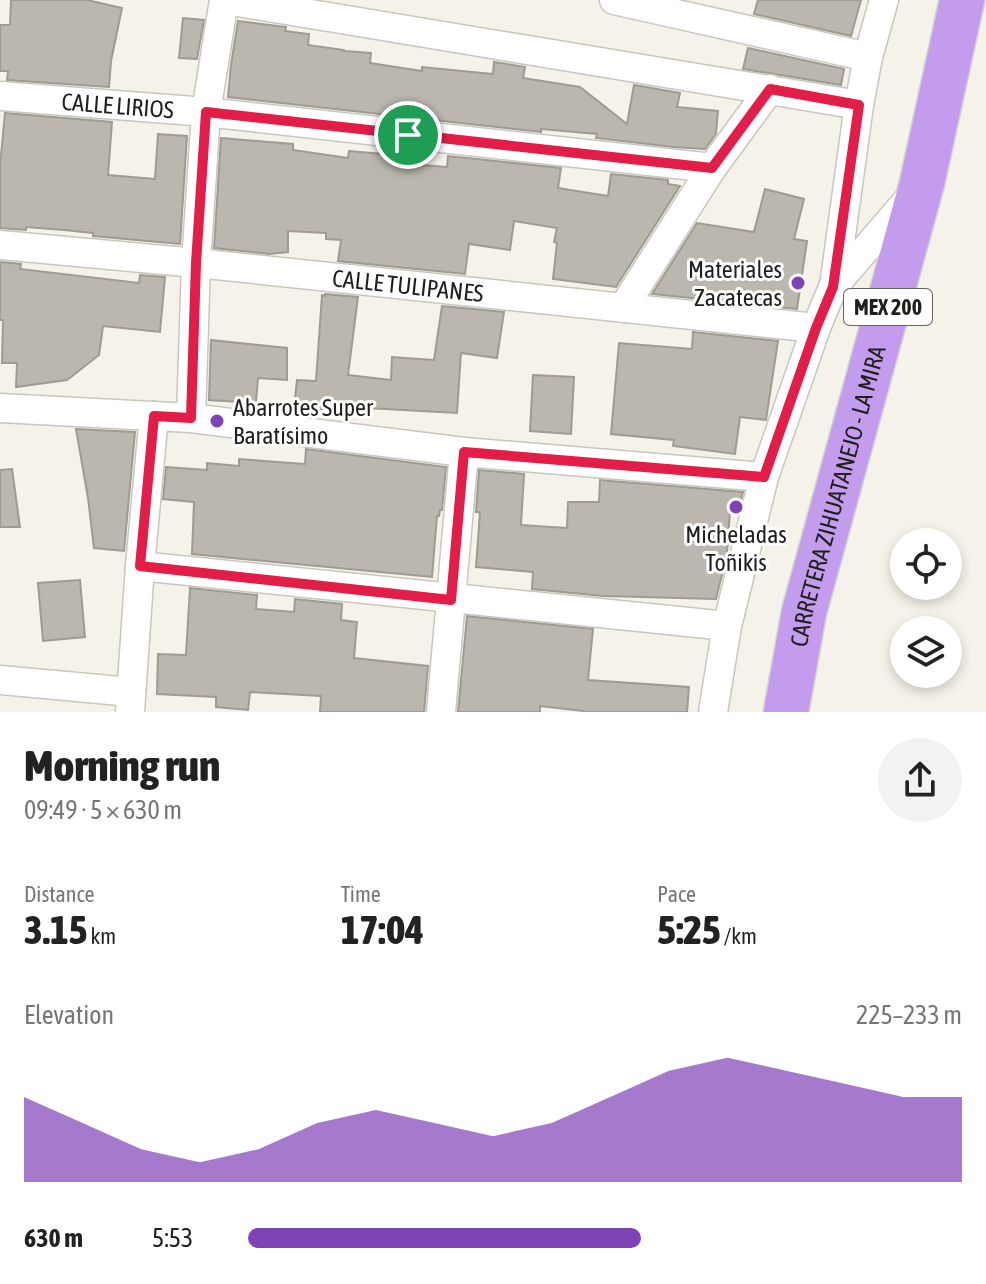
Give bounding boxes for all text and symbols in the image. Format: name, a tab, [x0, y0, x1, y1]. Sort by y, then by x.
street label: CALLE LIRIOS	[61, 87, 175, 123]
pin	[374, 101, 442, 169]
icon: arrive	[386, 113, 430, 157]
place label: Materiales Zacatecas	[688, 256, 782, 311]
street label: CALLE TULIPANES	[331, 264, 485, 307]
marker: Materiales Zacatecas	[789, 274, 807, 292]
road number: MEX 200	[844, 289, 932, 325]
street label: CARRETERA ZIHUATANEJO - LA MIRA	[784, 342, 890, 649]
place label: Abarrotes Super Baratísimo	[233, 394, 374, 449]
marker: Abarrotes Super Baratísimo	[208, 412, 226, 430]
marker: Micheladas Toñikis	[727, 498, 745, 516]
place label: Micheladas Toñikis	[685, 521, 787, 576]
map controls	[890, 528, 962, 688]
button: locate	[890, 528, 962, 600]
button: layers	[890, 616, 962, 688]
button: share	[878, 738, 962, 822]
text: Morning run	[24, 740, 220, 790]
text: 09:49 · 5 × 630 m	[24, 795, 182, 825]
text: Distance	[24, 881, 95, 907]
text: Time	[341, 881, 381, 907]
text: Pace	[657, 881, 696, 907]
text: 3.15	[24, 907, 88, 952]
text: 17:04	[341, 907, 424, 952]
text: 5:25	[657, 907, 721, 952]
text: km	[88, 923, 116, 949]
text: /km	[721, 923, 757, 949]
text: Elevation	[24, 1000, 114, 1030]
text: 225–233 m	[856, 1000, 962, 1030]
text: 630 m	[24, 1223, 83, 1253]
text: 5:53	[152, 1223, 193, 1253]

